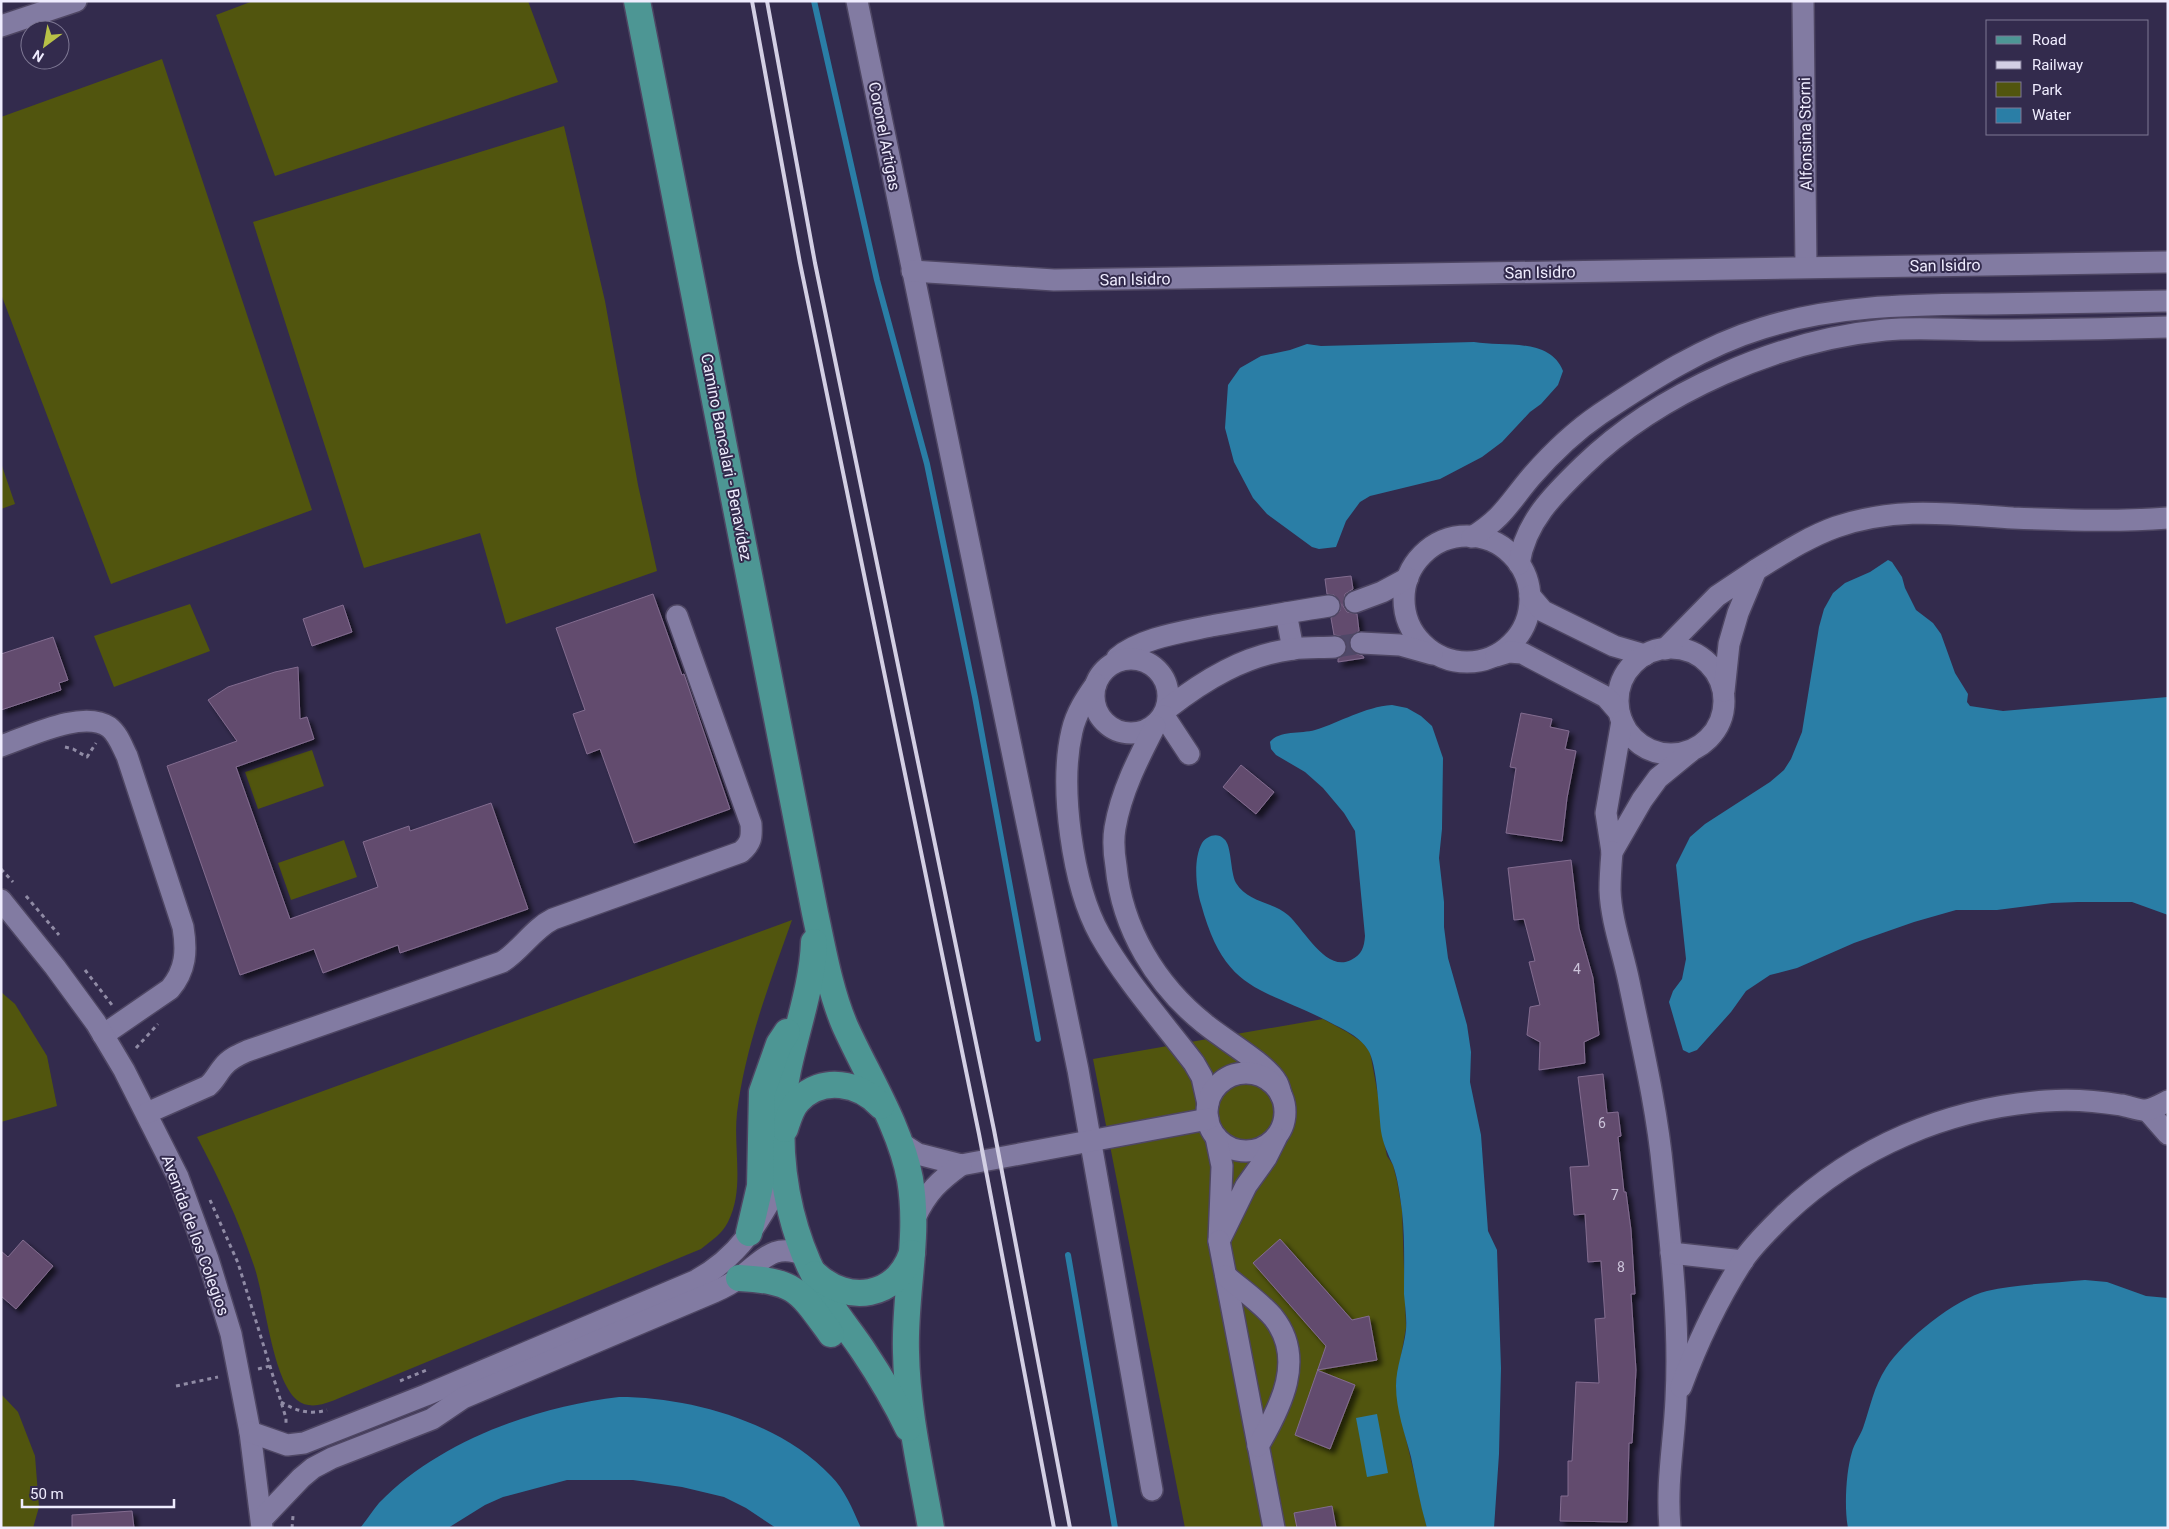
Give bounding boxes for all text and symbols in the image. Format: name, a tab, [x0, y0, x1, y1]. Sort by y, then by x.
north arrow	[20, 20, 70, 70]
legend	[1986, 20, 2149, 135]
text: Road	[2032, 31, 2066, 49]
text: N	[30, 47, 47, 65]
text: Railway	[2032, 56, 2083, 74]
street label: Alfonsina Storni	[1795, 77, 1816, 191]
street label: Coronel Artigas	[865, 80, 904, 192]
text: Park	[2032, 81, 2063, 99]
text: Water	[2032, 106, 2071, 124]
street label: San Isidro	[1909, 255, 1981, 276]
street label: San Isidro	[1504, 262, 1576, 283]
street label: San Isidro	[1099, 269, 1171, 290]
street label: Camino Bancalari - Benavídez	[697, 352, 756, 562]
house number: 4	[1573, 961, 1581, 977]
house number: 6	[1598, 1115, 1606, 1131]
street label: Avenida de los Colegios	[158, 1152, 233, 1318]
house number: 7	[1611, 1187, 1619, 1203]
house number: 8	[1617, 1259, 1625, 1275]
scale bar	[22, 1476, 175, 1508]
text: 50 m	[30, 1485, 64, 1503]

